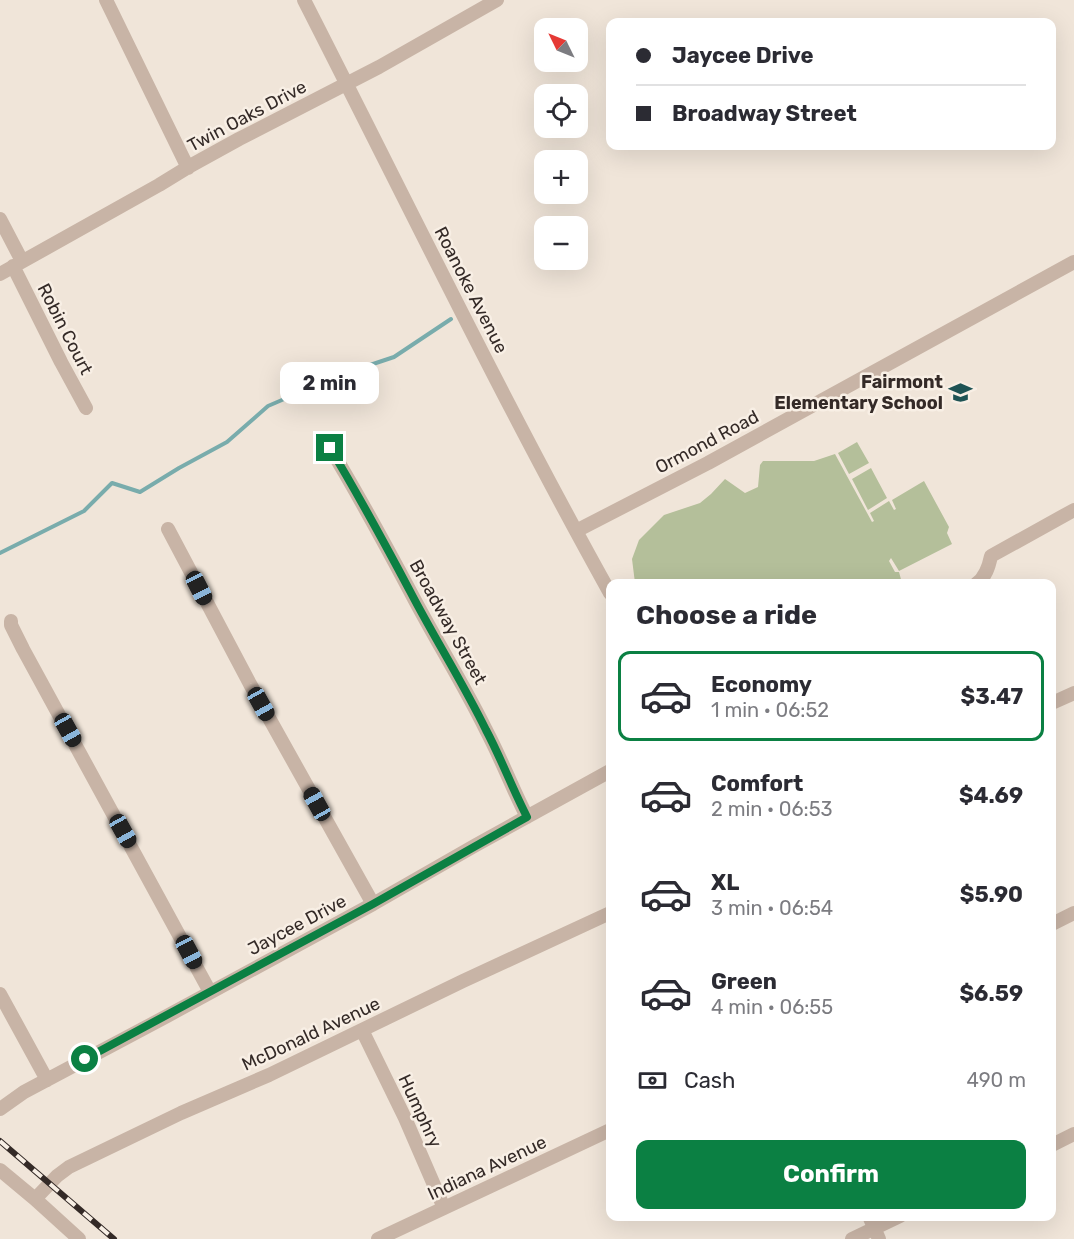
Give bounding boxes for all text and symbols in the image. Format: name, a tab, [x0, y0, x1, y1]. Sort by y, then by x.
north arrow	[534, 18, 588, 72]
map controls	[534, 18, 588, 270]
text: Jaycee Drive	[672, 42, 814, 69]
street label: Twin Oaks Drive	[184, 75, 310, 157]
button: locate	[534, 84, 588, 138]
text: Broadway Street	[672, 100, 857, 127]
button: +	[534, 150, 588, 204]
button: −	[534, 216, 588, 270]
street label: Roanoke Avenue	[430, 223, 512, 357]
street label: Robin Court	[33, 280, 97, 378]
callout: 2 min	[280, 361, 380, 403]
text: 2 min	[302, 371, 357, 395]
place label: Fairmont Elementary School	[774, 371, 943, 414]
school or university icon: Fairmont Elementary School	[948, 379, 974, 405]
street label: Ormond Road	[651, 406, 763, 478]
route end	[316, 434, 343, 461]
street label: Broadway Street	[405, 556, 491, 688]
car	[183, 568, 215, 608]
text: Choose a ride	[636, 599, 817, 631]
icon: car	[639, 669, 693, 723]
text: Economy	[711, 671, 812, 698]
text: $3.47	[961, 683, 1023, 710]
car	[244, 684, 278, 724]
text: 1 min · 06:52	[711, 698, 829, 722]
car	[51, 710, 85, 750]
icon: car	[639, 768, 693, 822]
text: Comfort	[711, 770, 803, 797]
text: $4.69	[959, 782, 1023, 809]
car	[300, 784, 334, 824]
text: 2 min · 06:53	[711, 797, 833, 821]
car	[106, 811, 140, 851]
icon: car	[639, 867, 693, 921]
text: XL	[711, 869, 739, 896]
text: $5.90	[960, 881, 1023, 908]
street label: Jaycee Drive	[244, 890, 350, 960]
text: 3 min · 06:54	[711, 896, 833, 920]
car	[173, 932, 205, 972]
icon: car	[639, 966, 693, 1020]
text: Green	[711, 968, 777, 995]
text: $6.59	[959, 980, 1023, 1007]
street label: McDonald Avenue	[238, 992, 384, 1076]
text: 4 min · 06:55	[711, 995, 833, 1019]
route start	[71, 1045, 98, 1072]
icon: cash	[636, 1064, 669, 1097]
text: Cash	[684, 1067, 735, 1094]
text: 490 m	[967, 1068, 1026, 1092]
street label: Humphry	[394, 1071, 447, 1151]
street label: Indiana Avenue	[424, 1131, 550, 1205]
button: Confirm	[636, 1140, 1026, 1209]

